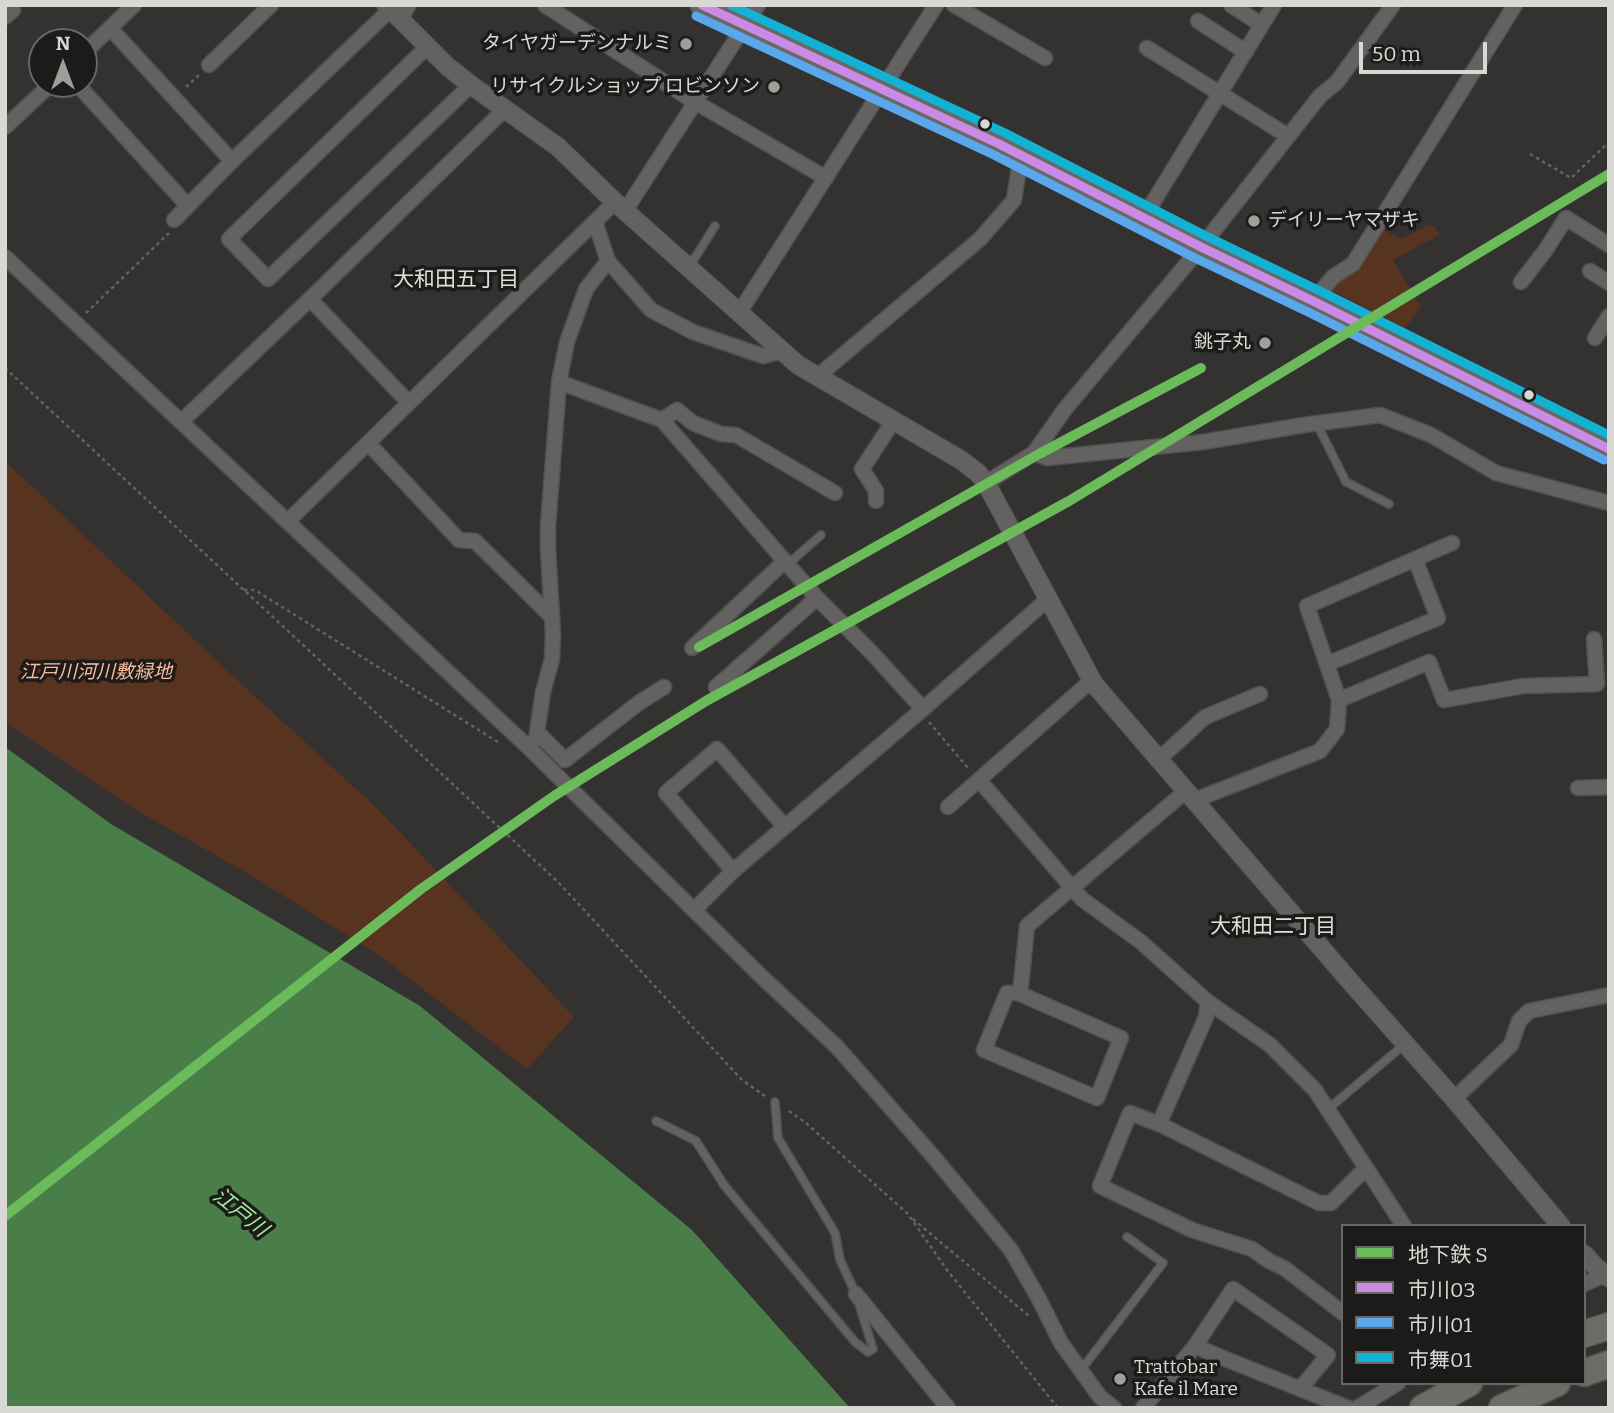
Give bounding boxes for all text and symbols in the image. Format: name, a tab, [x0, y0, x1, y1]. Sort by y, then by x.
north arrow	[28, 28, 98, 98]
scale bar	[1362, 28, 1490, 72]
text: N	[56, 32, 70, 55]
place label: タイヤガーデンナルミ	[482, 33, 672, 55]
marker: タイヤガーデンナルミ	[678, 36, 694, 52]
text: 50 m	[1372, 41, 1421, 67]
place label: リサイクルショップ ロビンソン	[490, 76, 760, 98]
marker: リサイクルショップ ロビンソン	[766, 79, 782, 95]
unlabelled marker	[978, 117, 992, 131]
place label: デイリーヤマザキ	[1268, 210, 1420, 232]
marker: デイリーヤマザキ	[1246, 213, 1262, 229]
district label: 大和田五丁目	[393, 267, 519, 293]
place label: 銚子丸	[1194, 332, 1251, 354]
marker: 銚子丸	[1257, 335, 1273, 351]
unlabelled marker	[1522, 388, 1536, 402]
park label: 江戸川河川敷緑地	[20, 662, 172, 684]
district label: 大和田二丁目	[1210, 914, 1336, 940]
water label: 江戸川	[208, 1183, 272, 1243]
legend	[1341, 1224, 1586, 1385]
text: 地下鉄 S	[1408, 1242, 1488, 1268]
text: 市川03	[1408, 1277, 1475, 1303]
text: 市川01	[1408, 1312, 1472, 1338]
text: 市舞01	[1408, 1347, 1472, 1373]
place label: Trattobar Kafe il Mare	[1134, 1357, 1238, 1401]
marker: Trattobar Kafe il Mare	[1112, 1371, 1128, 1387]

